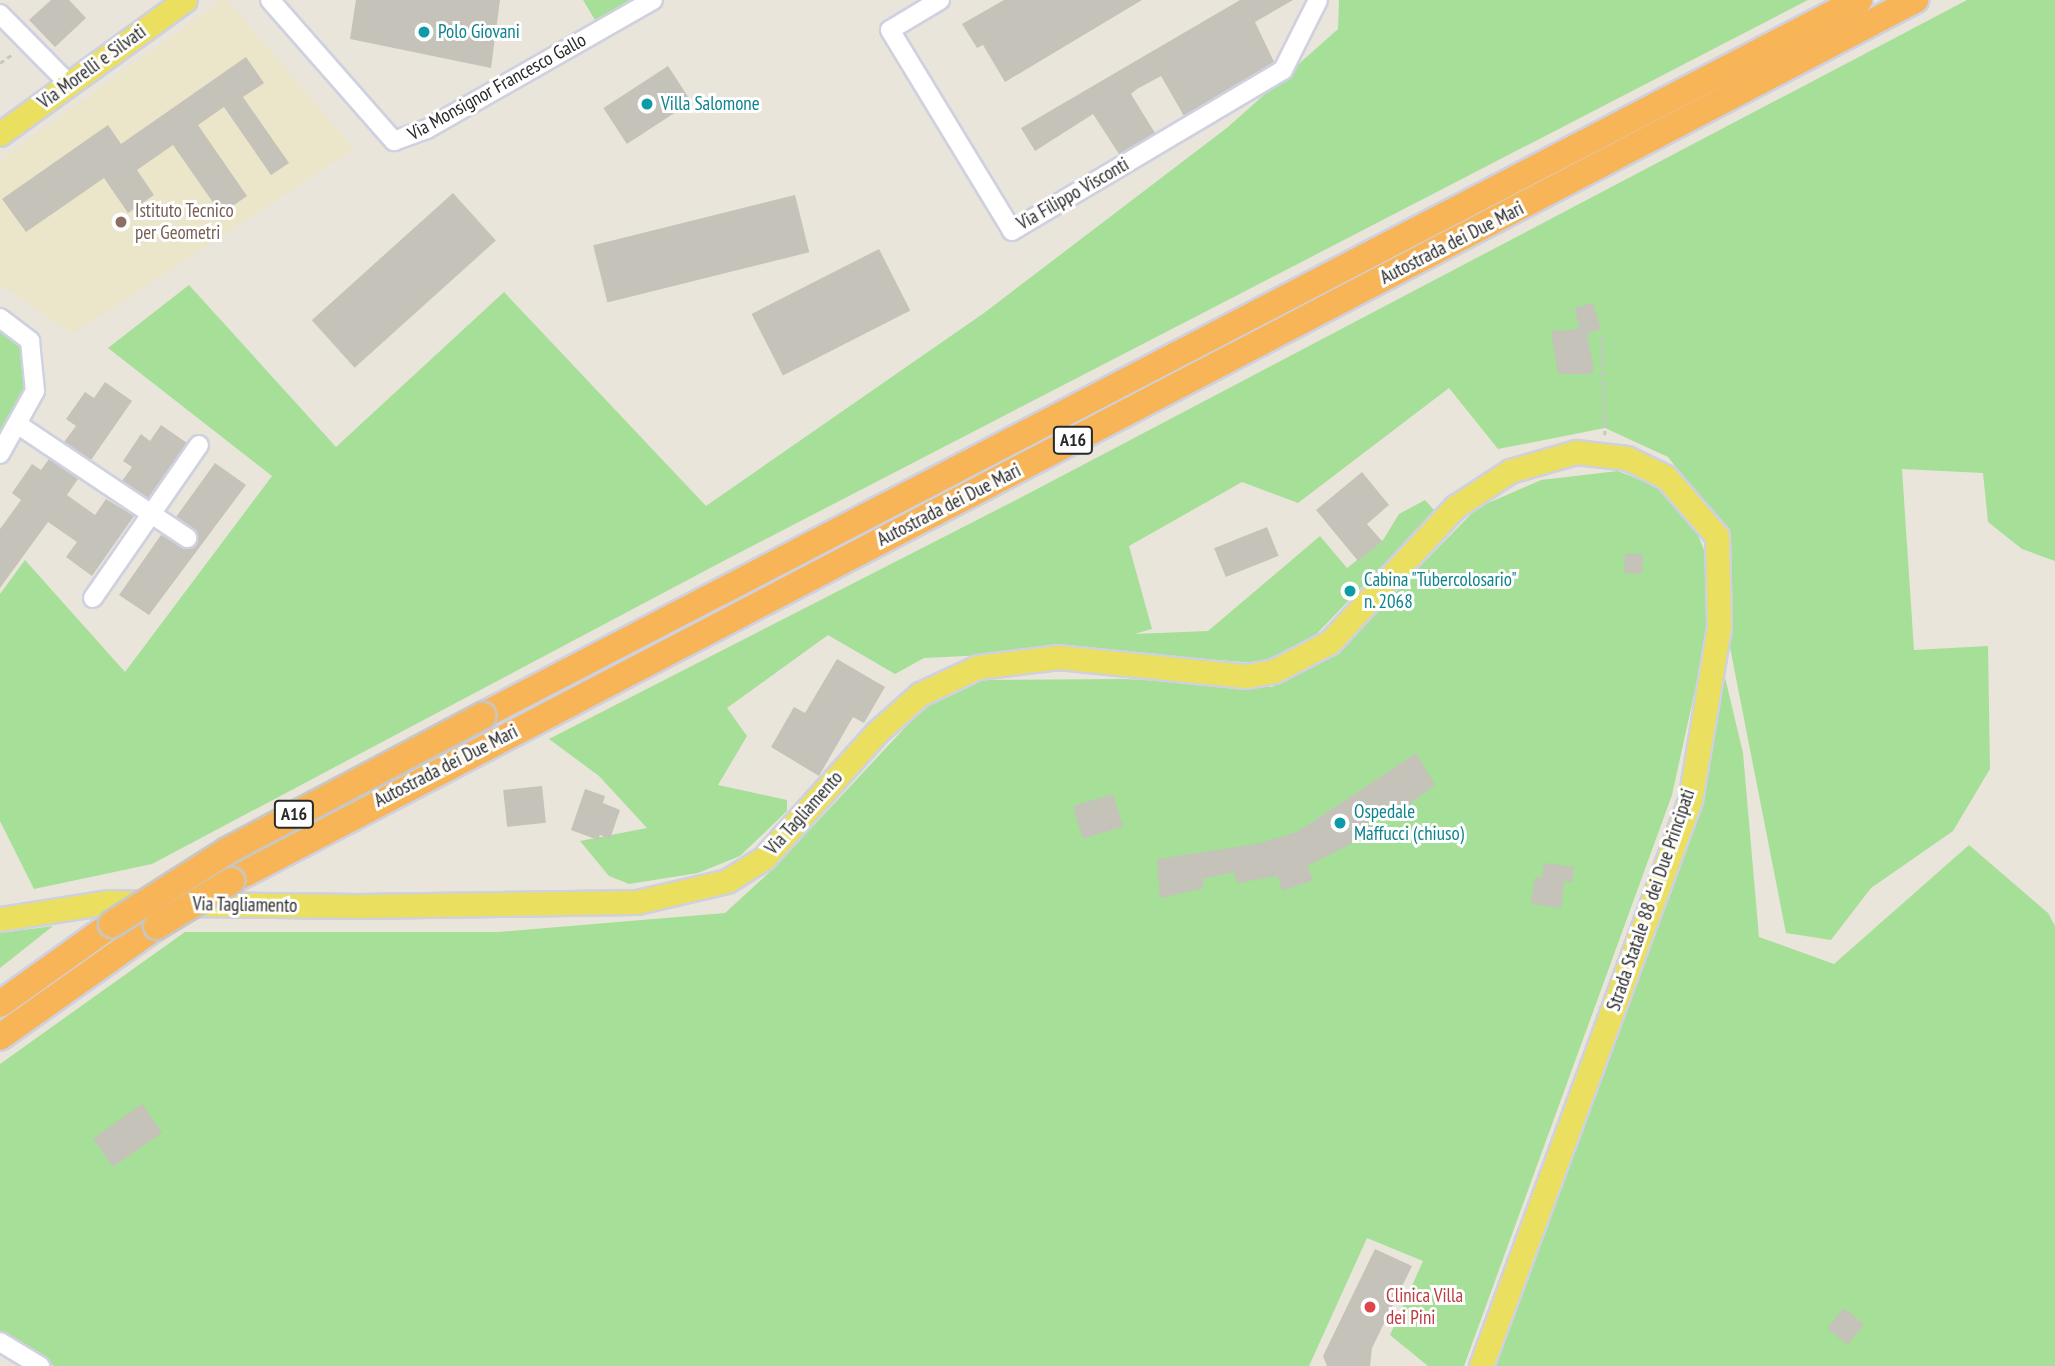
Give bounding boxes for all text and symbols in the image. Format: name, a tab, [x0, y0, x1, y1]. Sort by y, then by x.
street label: Via Morelli e Silvati	[34, 20, 150, 114]
place label: Polo Giovani	[438, 21, 520, 43]
marker: Polo Giovani	[416, 24, 432, 40]
street label: Via Monsignor Francesco Gallo	[404, 29, 590, 145]
place label: Villa Salomone	[661, 93, 760, 115]
marker: Villa Salomone	[639, 96, 655, 112]
street label: Via Filippo Visconti	[1013, 153, 1133, 235]
street label: Autostrada dei Due Mari	[1376, 197, 1528, 289]
place label: Istituto Tecnico per Geometri	[135, 200, 234, 244]
marker: Istituto Tecnico per Geometri	[113, 214, 129, 230]
road number: A16	[1052, 426, 1094, 454]
street label: Autostrada dei Due Mari	[873, 459, 1025, 551]
place label: Cabina "Tubercolosario" n. 2068	[1364, 569, 1518, 613]
marker: Cabina "Tubercolosario" n. 2068	[1342, 583, 1358, 599]
street label: Autostrada dei Due Mari	[370, 720, 522, 812]
street label: Via Tagliamento	[760, 766, 848, 860]
street label: Strada Statale 88 dei Due Principati	[1602, 786, 1700, 1014]
road number: A16	[273, 800, 315, 828]
place label: Ospedale Maffucci (chiuso)	[1354, 801, 1464, 845]
marker: Ospedale Maffucci (chiuso)	[1332, 815, 1348, 831]
street label: Via Tagliamento	[192, 893, 298, 917]
place label: Clinica Villa dei Pini	[1386, 1285, 1463, 1329]
marker: Clinica Villa dei Pini	[1360, 1297, 1380, 1317]

